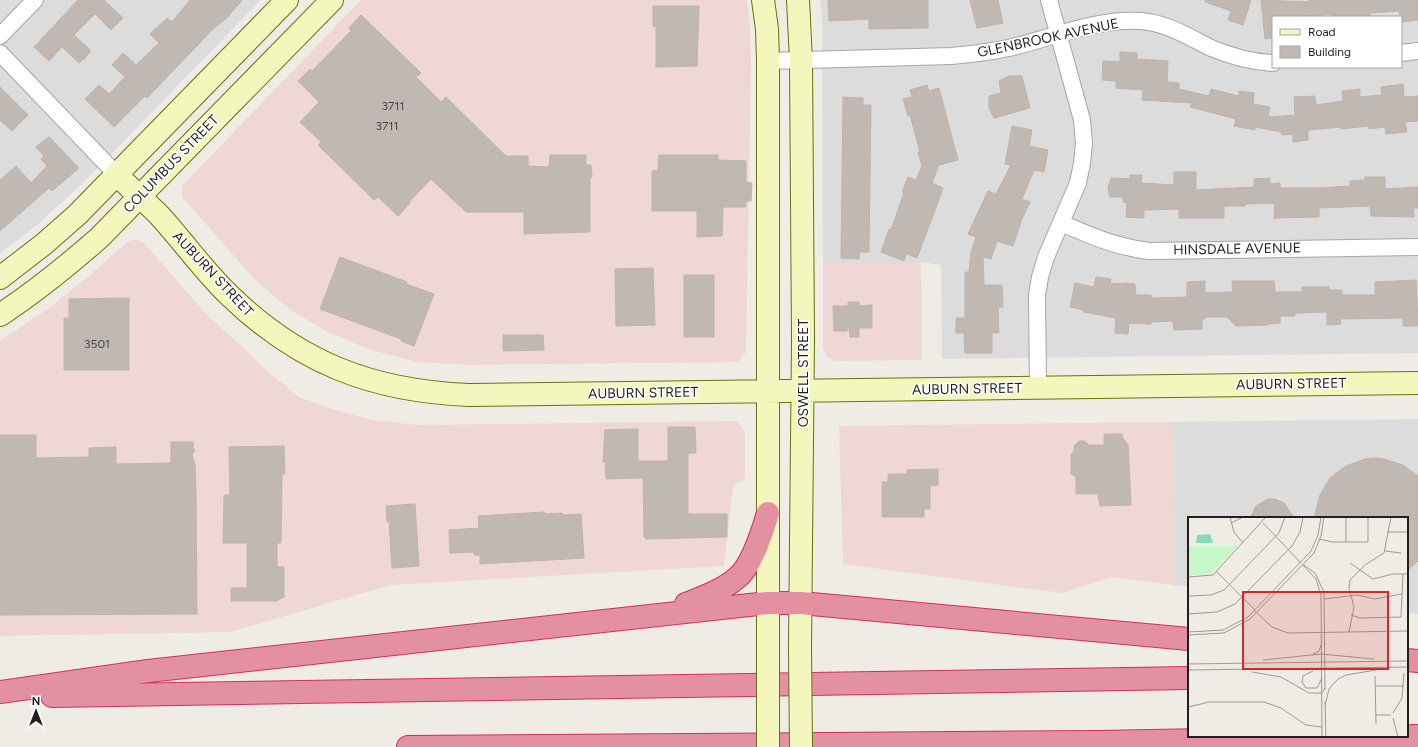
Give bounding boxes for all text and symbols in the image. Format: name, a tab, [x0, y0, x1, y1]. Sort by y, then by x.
street label: GLENBROOK AVENUE	[976, 15, 1120, 61]
legend	[1272, 16, 1402, 68]
text: Road	[1308, 25, 1336, 39]
text: Building	[1308, 45, 1351, 59]
house number: 3711	[382, 99, 404, 113]
street label: COLUMBUS STREET	[120, 111, 222, 217]
house number: 3711	[376, 119, 398, 133]
street label: AUBURN STREET	[169, 228, 257, 320]
street label: HINSDALE AVENUE	[1173, 239, 1301, 259]
street label: OSWELL STREET	[795, 318, 812, 427]
house number: 3501	[84, 337, 110, 351]
street label: AUBURN STREET	[1236, 375, 1347, 393]
street label: AUBURN STREET	[912, 380, 1023, 398]
street label: AUBURN STREET	[588, 384, 699, 402]
inset map	[1188, 517, 1408, 737]
north arrow	[16, 691, 56, 731]
text: N	[32, 695, 40, 708]

